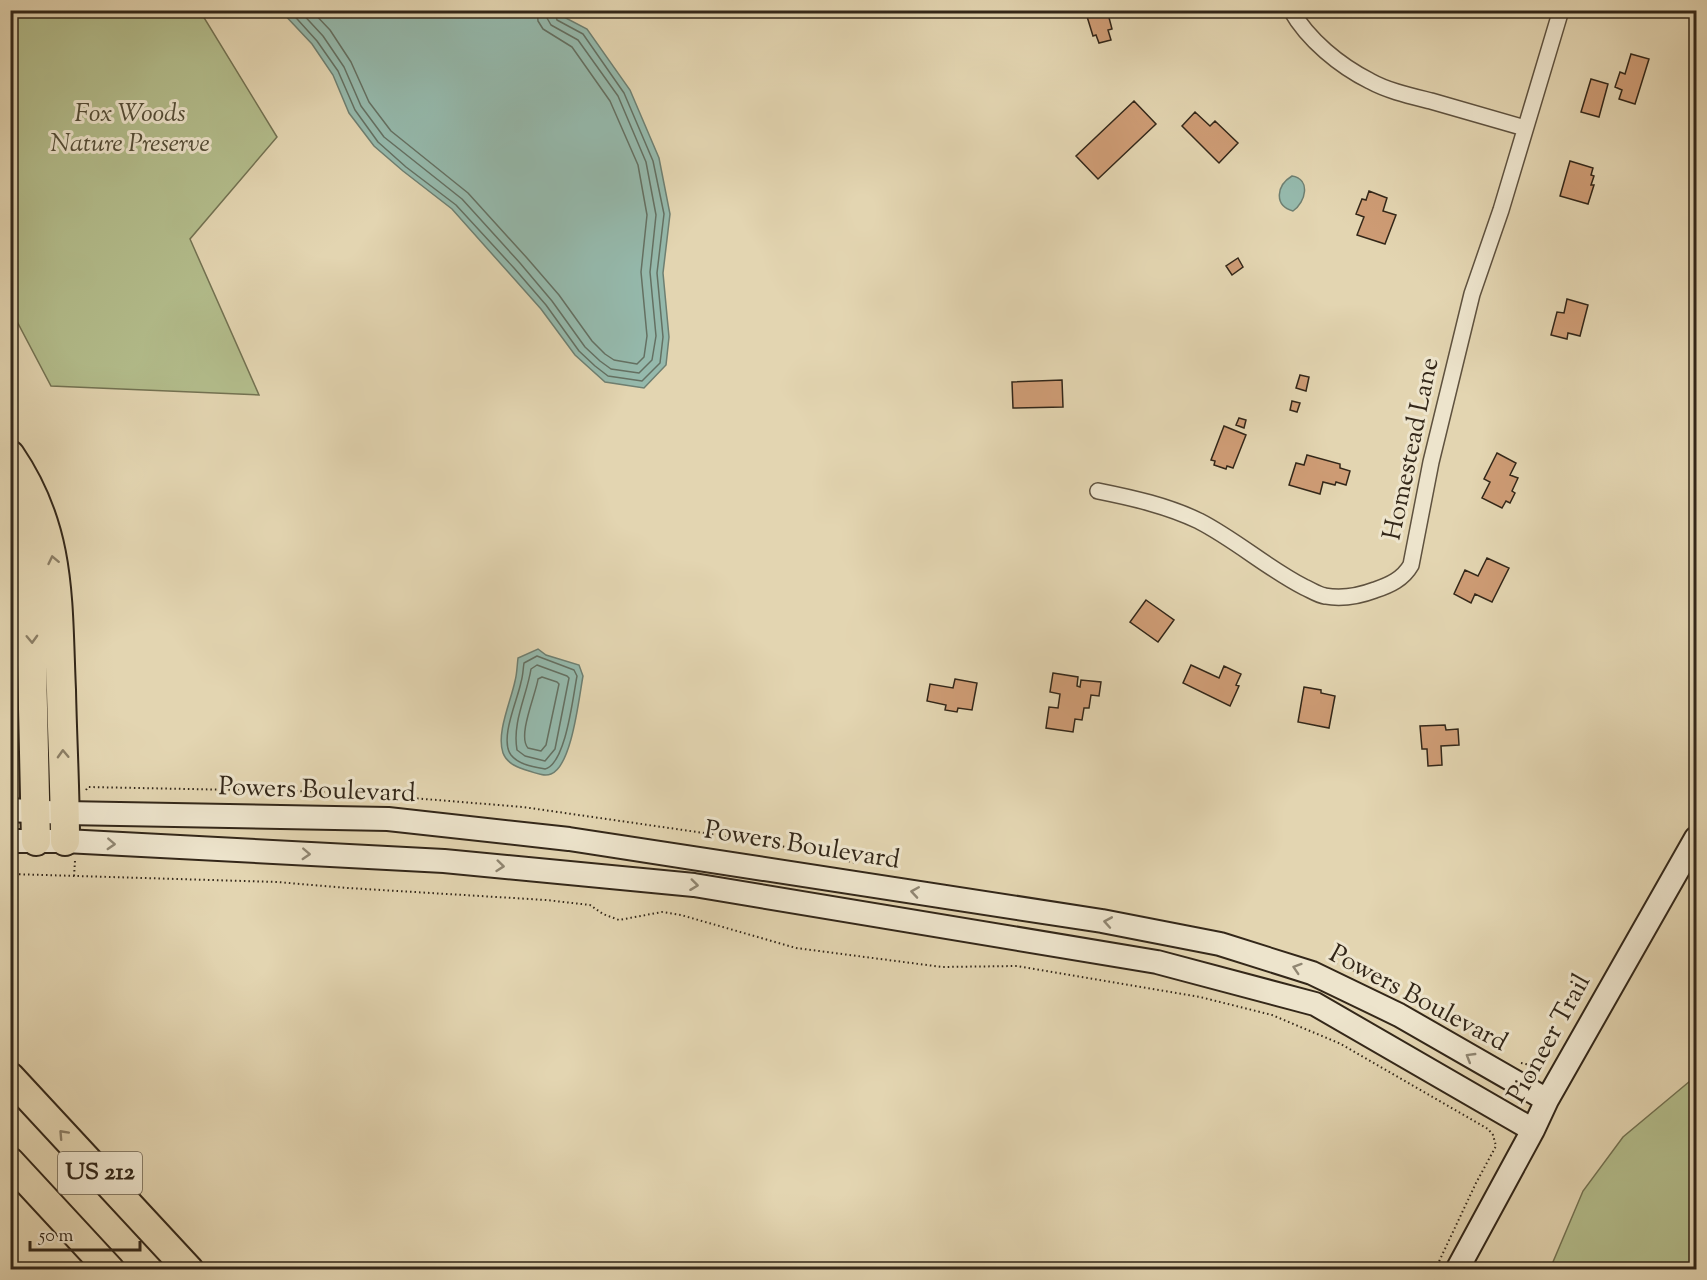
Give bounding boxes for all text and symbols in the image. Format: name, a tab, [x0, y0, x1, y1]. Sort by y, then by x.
park label: Fox Woods Nature Preserve	[50, 96, 210, 163]
street label: Homestead Lane	[1375, 354, 1449, 544]
one-way arrow	[47, 555, 60, 565]
one-way arrow	[26, 635, 38, 644]
one-way arrow	[57, 750, 69, 759]
street label: Powers Boulevard	[218, 769, 417, 813]
street label: Powers Boulevard	[702, 812, 903, 880]
one-way arrow	[106, 837, 115, 850]
one-way arrow	[301, 847, 310, 860]
one-way arrow	[496, 859, 505, 872]
one-way arrow	[690, 879, 699, 891]
one-way arrow	[910, 887, 920, 899]
one-way arrow	[1103, 916, 1113, 929]
street label: Powers Boulevard	[1322, 936, 1514, 1062]
one-way arrow	[1292, 963, 1303, 975]
street label: Pioneer Trail	[1499, 968, 1601, 1110]
one-way arrow	[1466, 1052, 1476, 1064]
one-way arrow	[59, 1131, 70, 1141]
road number: US 212	[58, 1152, 142, 1194]
scale bar	[30, 1214, 140, 1252]
text: 50 m	[38, 1224, 74, 1250]

